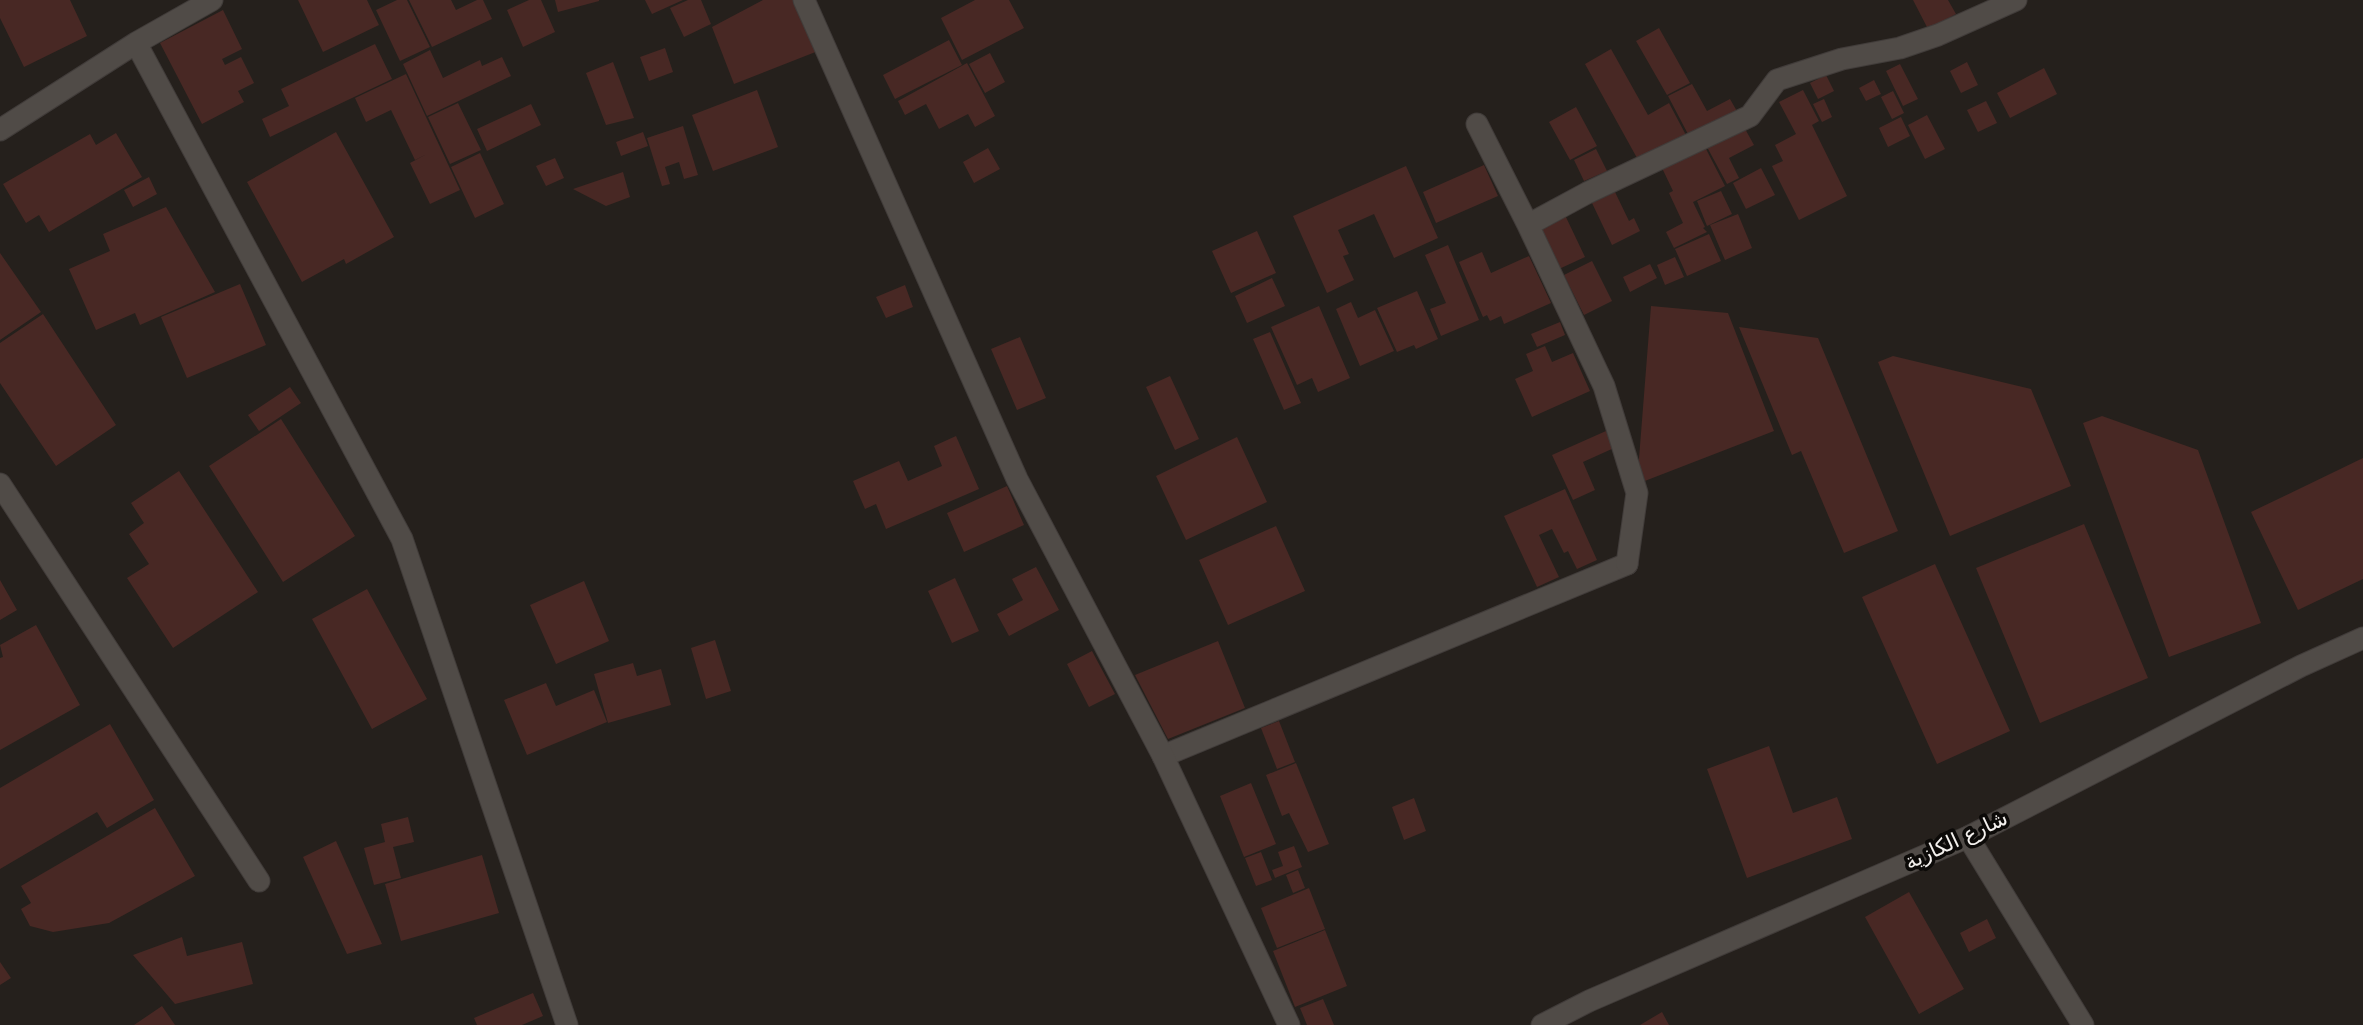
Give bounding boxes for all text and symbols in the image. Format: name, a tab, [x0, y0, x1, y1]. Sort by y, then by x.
street label: شارع الكازية	[1901, 806, 2011, 874]

